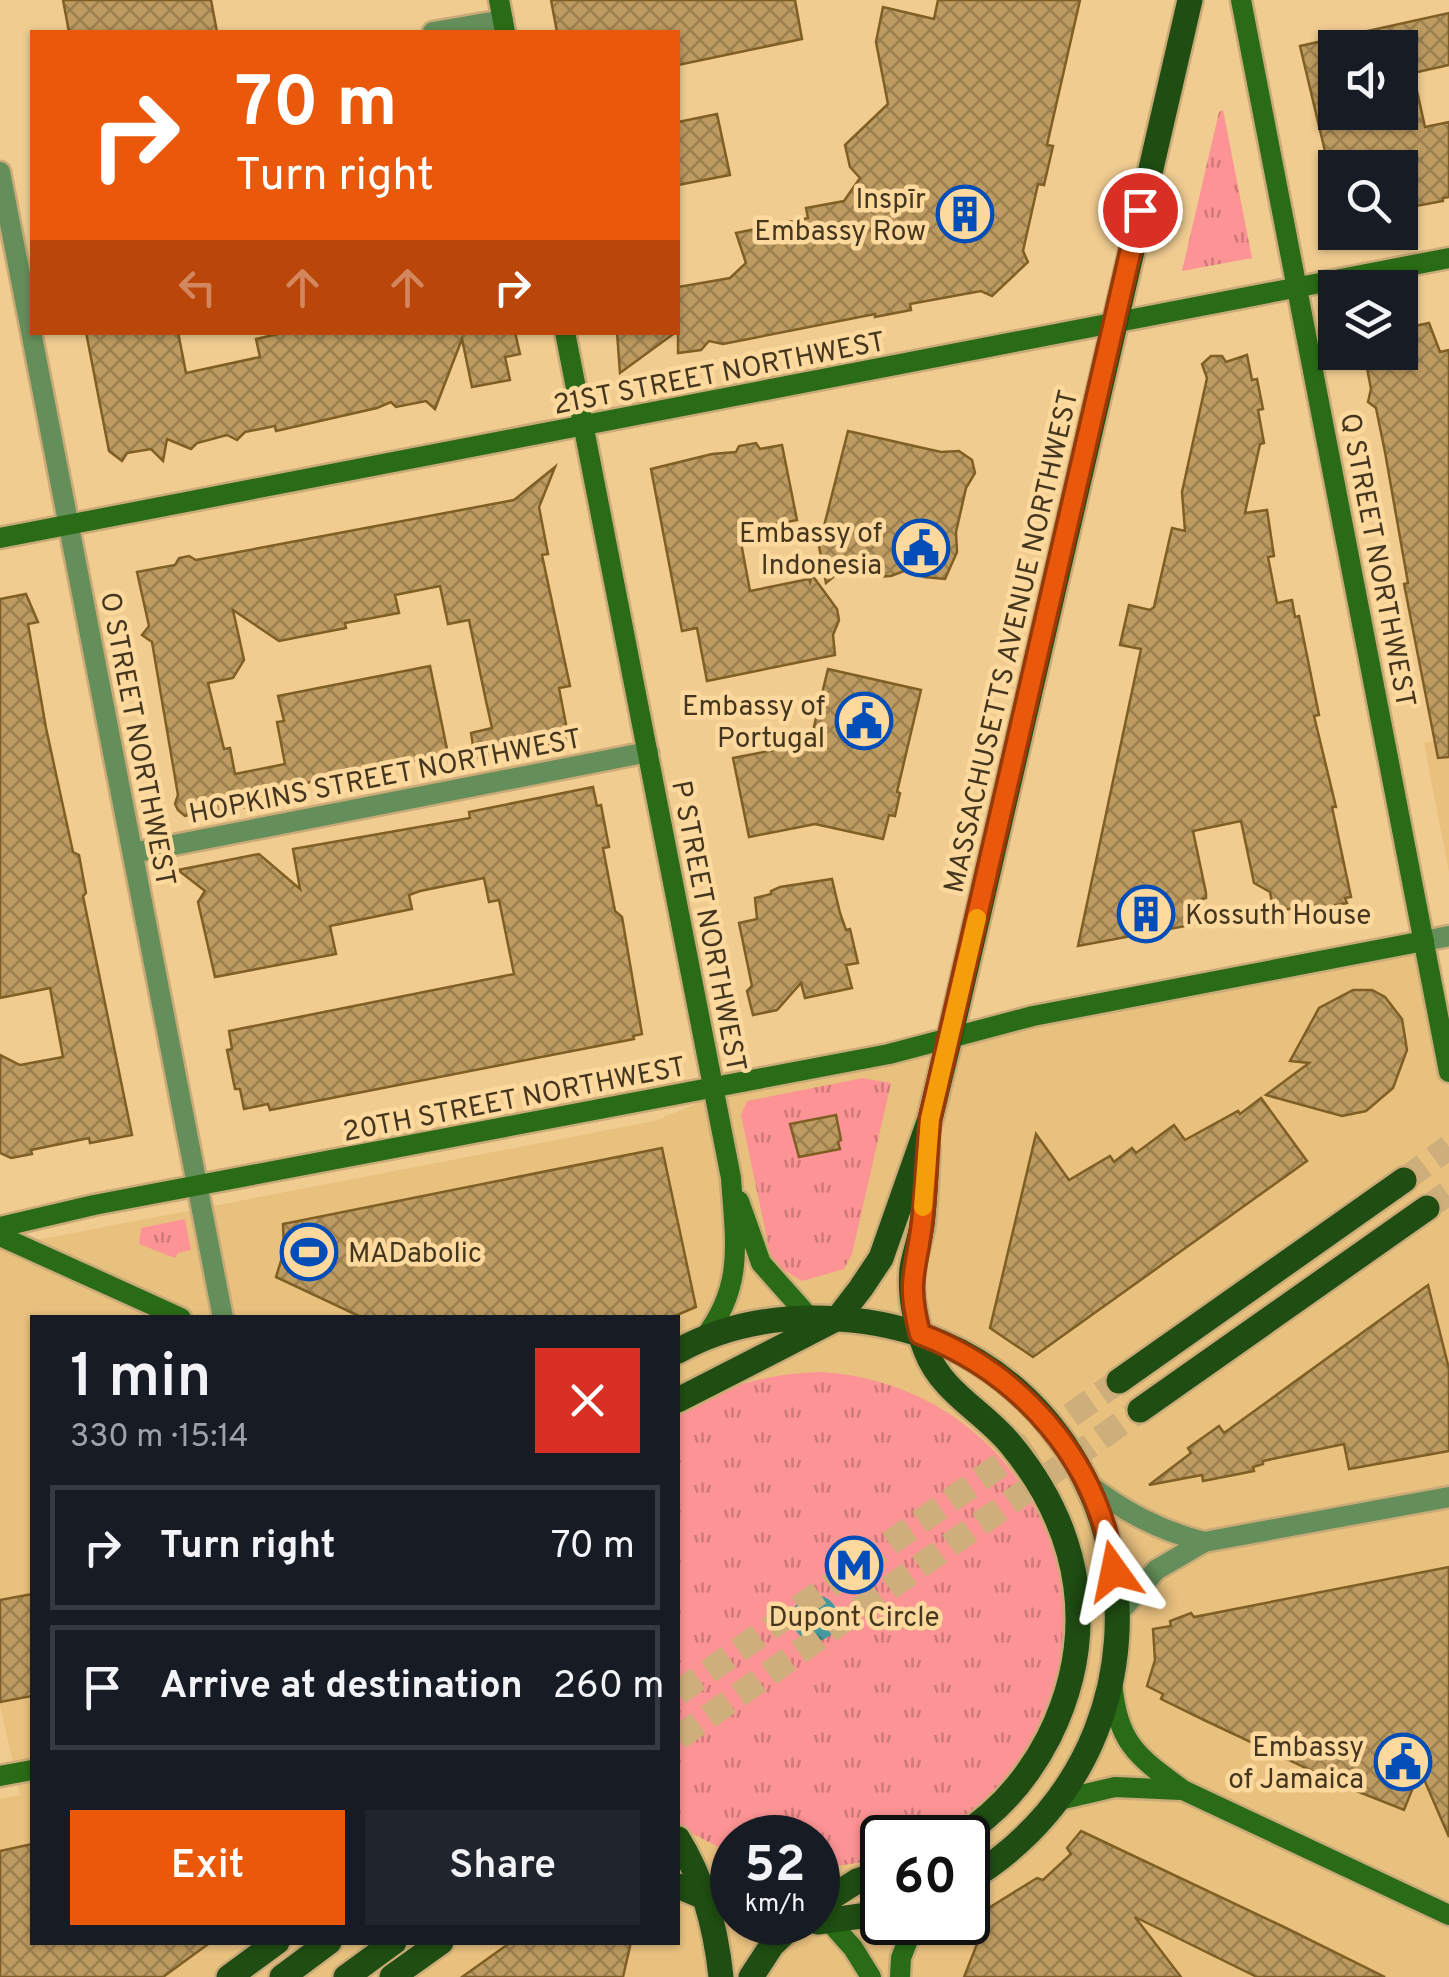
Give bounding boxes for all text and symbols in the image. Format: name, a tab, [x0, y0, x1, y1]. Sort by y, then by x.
map controls	[1318, 30, 1418, 370]
button: sound	[1318, 30, 1418, 130]
text: 70 m	[235, 62, 398, 151]
icon: right	[70, 70, 200, 200]
text: Turn right	[235, 149, 434, 206]
button: search	[1318, 150, 1418, 250]
pin	[1098, 168, 1183, 253]
place label: Inspīr Embassy Row	[754, 183, 926, 251]
icon: arrive	[1113, 183, 1168, 238]
building icon: Inspīr Embassy Row	[935, 184, 995, 244]
icon: left	[170, 260, 225, 315]
icon: ahead	[275, 260, 330, 315]
icon: ahead	[380, 260, 435, 315]
icon: right	[485, 260, 540, 315]
button: layers	[1318, 270, 1418, 370]
street label: 21ST STREET NORTHWEST	[550, 325, 889, 425]
street label: MASSACHUSETTS AVENUE NORTHWEST	[937, 387, 1088, 897]
street label: Q STREET NORTHWEST	[1330, 410, 1422, 711]
place label: Embassy of Indonesia	[739, 517, 882, 585]
public building icon: Embassy of Indonesia	[891, 518, 951, 578]
street label: O STREET NORTHWEST	[90, 589, 182, 890]
place label: Embassy of Portugal	[682, 690, 825, 758]
public building icon: Embassy of Portugal	[834, 691, 894, 751]
street label: HOPKINS STREET NORTHWEST	[186, 722, 585, 834]
street label: P STREET NORTHWEST	[661, 778, 753, 1075]
building icon: Kossuth House	[1116, 884, 1176, 944]
place label: Kossuth House	[1185, 899, 1371, 935]
street label: 20TH STREET NORTHWEST	[340, 1050, 689, 1152]
sports icon: MADabolic	[279, 1222, 339, 1282]
place label: MADabolic	[348, 1237, 482, 1273]
text: 1 min	[70, 1342, 211, 1418]
button: close	[535, 1348, 640, 1453]
text: 330 m · 15:14	[70, 1418, 249, 1458]
position arrow	[1062, 1519, 1166, 1623]
icon: right	[75, 1520, 130, 1575]
text: Turn right	[160, 1523, 335, 1572]
text: 70 m	[551, 1523, 635, 1572]
metro station icon: Dupont Circle	[824, 1535, 884, 1595]
place label: Dupont Circle	[768, 1601, 940, 1637]
icon: arrive	[75, 1660, 130, 1715]
text: Arrive at destination	[160, 1663, 523, 1712]
text: 260 m	[553, 1663, 664, 1712]
place label: Embassy of Jamaica	[1228, 1731, 1364, 1799]
public building icon: Embassy of Jamaica	[1373, 1732, 1433, 1792]
button: Exit	[70, 1810, 345, 1925]
button: Share	[365, 1810, 640, 1925]
speed limit sign: 60	[860, 1815, 990, 1945]
text: 52	[744, 1836, 806, 1899]
text: km/h	[745, 1889, 805, 1921]

